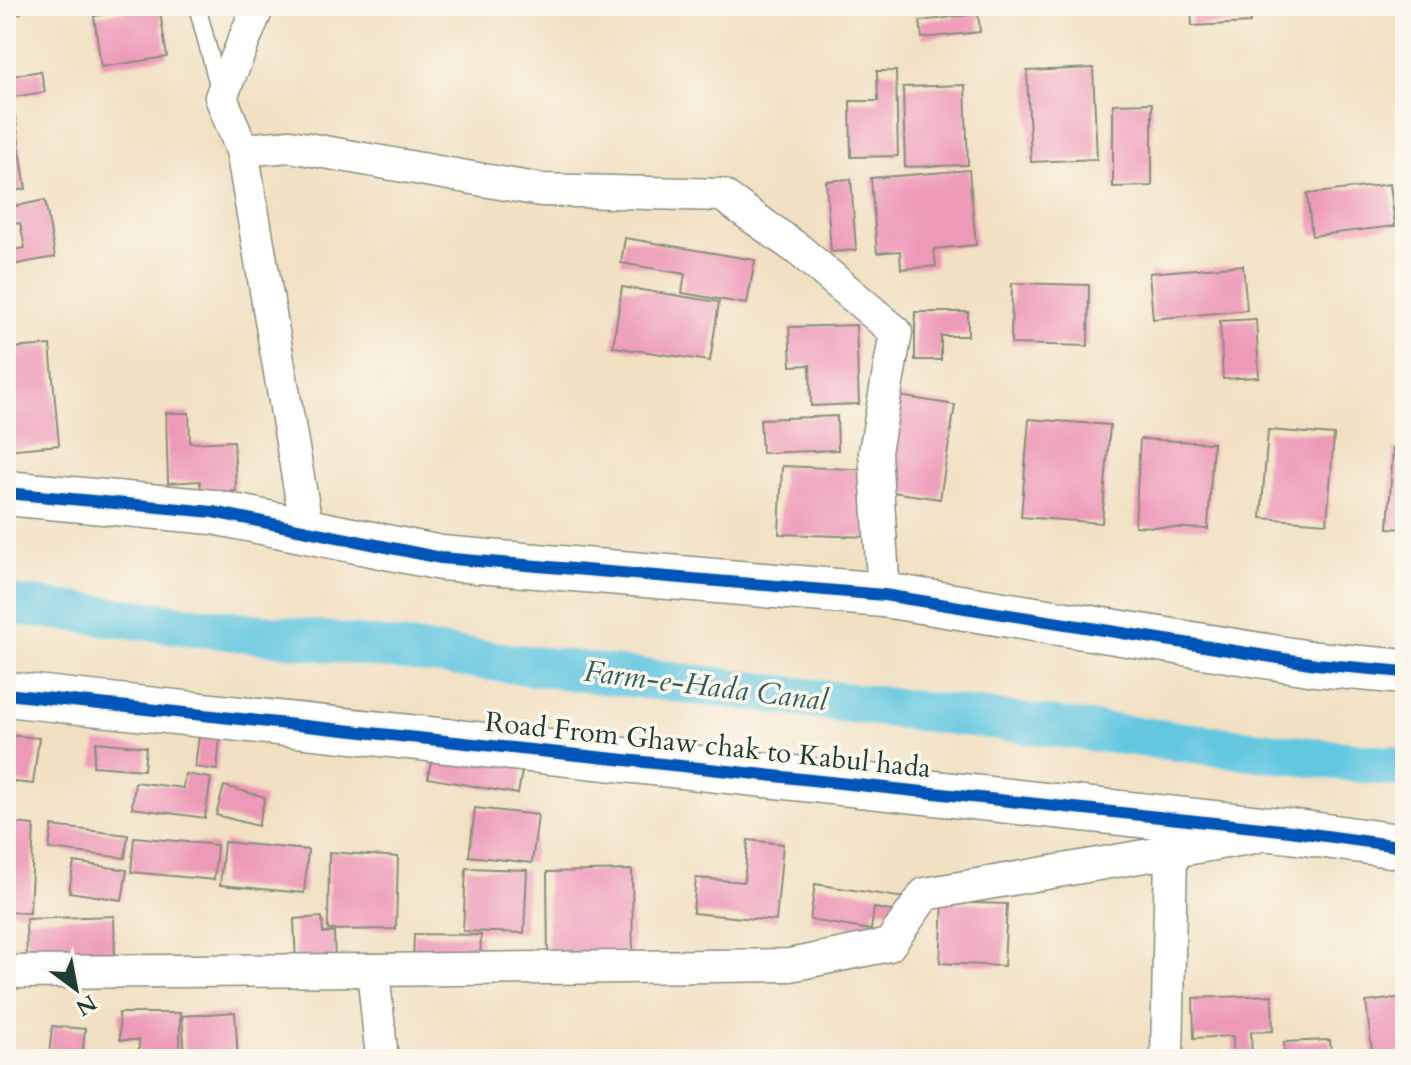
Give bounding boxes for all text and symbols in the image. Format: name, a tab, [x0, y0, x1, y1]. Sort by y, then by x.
water label: Farm-e-Hada Canal	[582, 651, 831, 721]
street label: Road From Ghaw chak to Kabul hada	[483, 703, 933, 787]
north arrow	[36, 949, 116, 1029]
text: N	[70, 987, 102, 1023]

